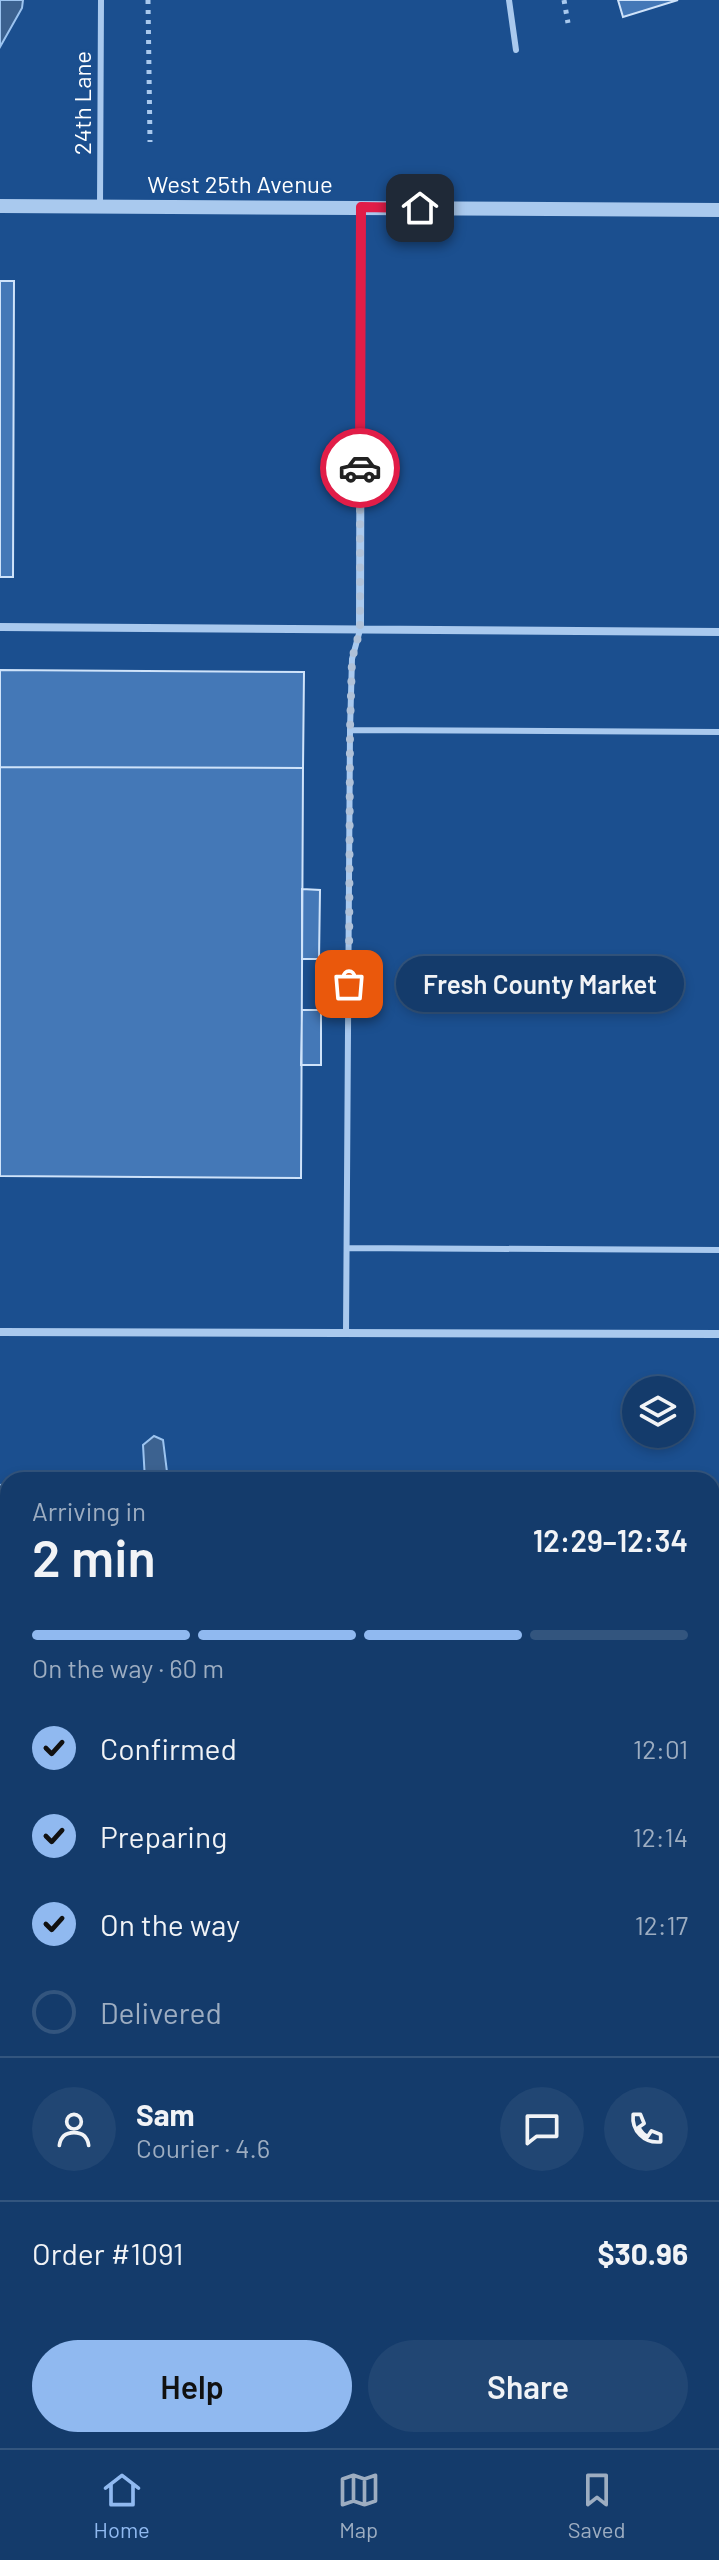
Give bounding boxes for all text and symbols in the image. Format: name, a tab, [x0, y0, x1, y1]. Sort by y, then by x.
street label: 24th Lane	[67, 51, 96, 155]
street label: West 25th Avenue	[147, 169, 333, 198]
pin	[386, 174, 454, 242]
icon: home	[398, 186, 442, 230]
courier	[320, 428, 400, 508]
icon: car	[338, 446, 382, 490]
pin	[315, 950, 383, 1018]
callout: Fresh County Market	[397, 956, 685, 1012]
icon: bag	[327, 962, 371, 1006]
text: Fresh County Market	[423, 968, 657, 999]
map controls	[622, 1376, 694, 1448]
button: layers	[622, 1376, 694, 1448]
text: Arriving in	[32, 1495, 146, 1526]
text: 12:29–12:34	[533, 1522, 688, 1558]
text: 2 min	[32, 1525, 156, 1587]
text: On the way · 60 m	[32, 1652, 224, 1683]
icon: check	[32, 1726, 76, 1770]
text: Confirmed	[100, 1730, 237, 1766]
text: 12:01	[633, 1733, 688, 1764]
icon: check	[32, 1814, 76, 1858]
text: Preparing	[100, 1818, 227, 1854]
text: 12:14	[633, 1821, 688, 1852]
icon: check	[32, 1902, 76, 1946]
text: On the way	[100, 1906, 240, 1942]
text: 12:17	[635, 1909, 688, 1940]
text: Delivered	[100, 1994, 222, 2030]
button: person	[32, 2087, 116, 2171]
button: chat	[500, 2087, 584, 2171]
button: phone	[604, 2087, 688, 2171]
text: Sam	[136, 2096, 195, 2132]
text: Courier · 4.6	[136, 2132, 270, 2163]
text: Order #1091	[32, 2235, 183, 2271]
text: $30.96	[597, 2235, 688, 2271]
button: Help	[32, 2340, 352, 2432]
button: Share	[368, 2340, 688, 2432]
tab: Home	[94, 2468, 150, 2542]
tab: Map	[337, 2468, 381, 2542]
tab: Saved	[568, 2468, 625, 2542]

